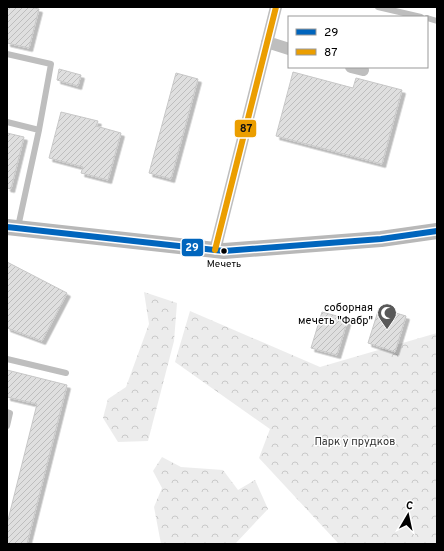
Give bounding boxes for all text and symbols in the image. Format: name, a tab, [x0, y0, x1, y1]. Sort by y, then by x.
legend	[288, 16, 428, 68]
text: 29	[324, 25, 339, 41]
text: 87	[324, 45, 337, 61]
line badge: 87	[234, 119, 257, 138]
text: 87	[240, 122, 252, 136]
line badge: 29	[181, 238, 204, 257]
text: 29	[185, 241, 199, 255]
marker: Мечеть	[219, 246, 229, 256]
place label: Мечеть	[207, 258, 241, 271]
place label: соборная мечеть "Фабр"	[298, 301, 373, 328]
mosque icon: соборная мечеть "Фабр"	[376, 302, 398, 330]
park label: Парк у прудков	[315, 435, 395, 449]
north arrow	[388, 495, 428, 535]
text: С	[405, 499, 414, 514]

